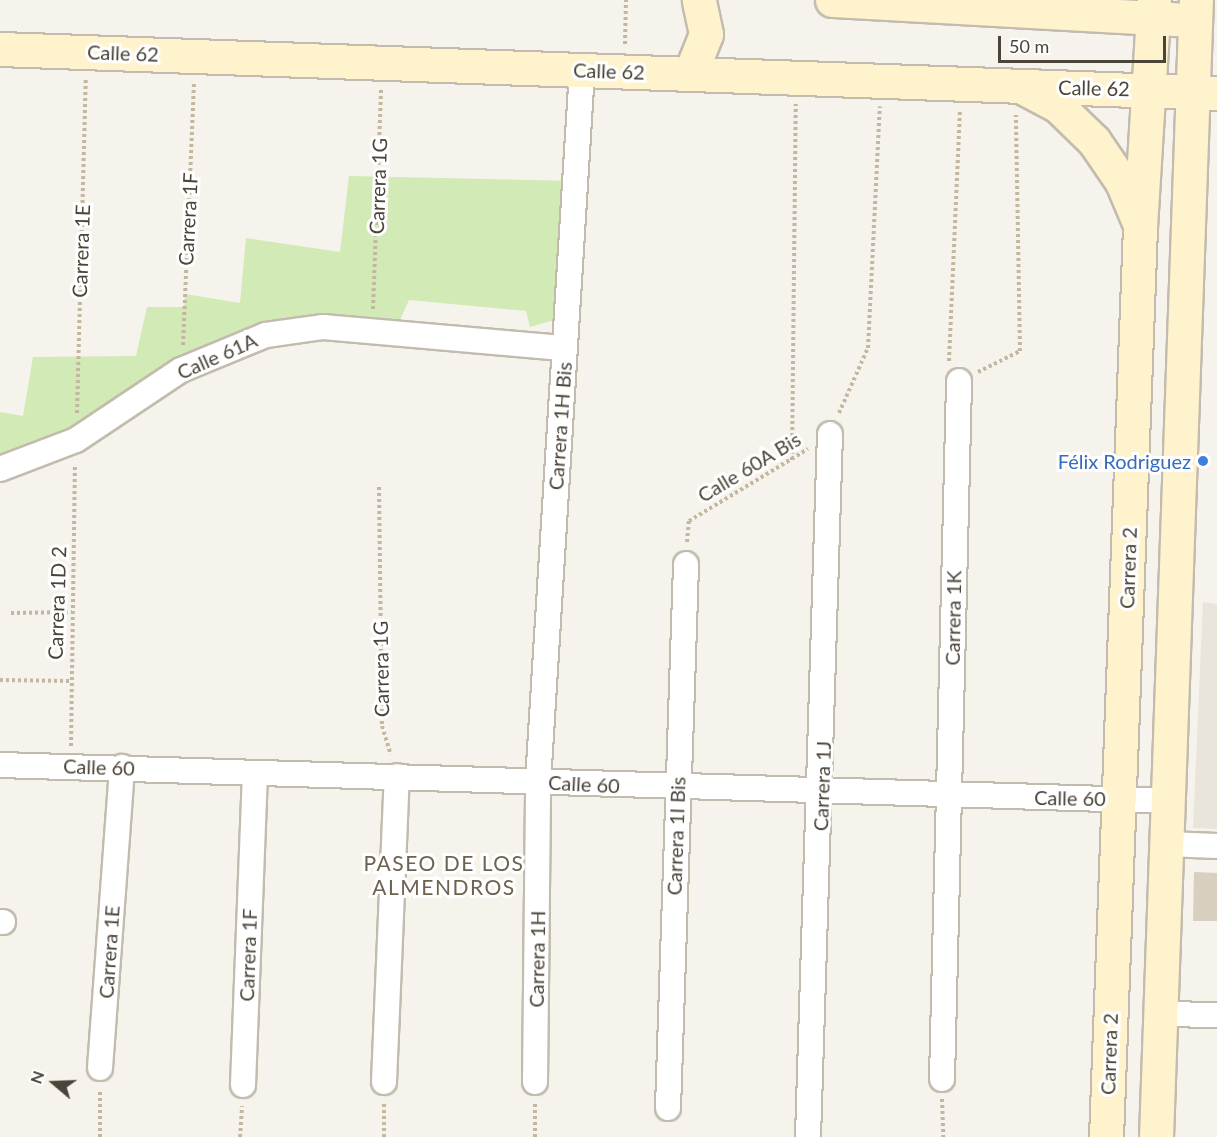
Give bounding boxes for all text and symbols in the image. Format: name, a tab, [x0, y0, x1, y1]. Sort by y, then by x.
scale bar	[1001, 24, 1169, 62]
text: 50 m	[1009, 35, 1049, 57]
street label: Calle 62	[87, 40, 159, 66]
street label: Calle 62	[573, 58, 645, 84]
street label: Calle 62	[1058, 75, 1130, 101]
street label: Carrera 1G	[364, 137, 392, 235]
street label: Carrera 1F	[174, 172, 202, 266]
street label: Carrera 1E	[67, 204, 95, 298]
street label: Calle 61A	[173, 328, 261, 384]
street label: Carrera 1H Bis	[544, 361, 576, 491]
street label: Calle 60A Bis	[693, 427, 805, 507]
place label: Félix Rodriguez	[1058, 449, 1191, 473]
marker: Félix Rodriguez	[1196, 454, 1210, 468]
street label: Carrera 2	[1115, 527, 1141, 609]
street label: Carrera 1D 2	[43, 546, 71, 660]
street label: Carrera 1K	[940, 570, 966, 666]
street label: Carrera 1G	[368, 621, 394, 717]
street label: Carrera 1J	[808, 740, 836, 832]
street label: Calle 60	[63, 754, 135, 780]
street label: Calle 60	[548, 770, 620, 798]
street label: Carrera 1I Bis	[662, 776, 690, 896]
street label: Calle 60	[1034, 785, 1106, 811]
district label: PASEO DE LOS ALMENDROS	[364, 850, 524, 900]
street label: Carrera 1E	[94, 905, 124, 999]
street label: Carrera 1F	[234, 908, 262, 1002]
street label: Carrera 1H	[524, 910, 550, 1008]
street label: Carrera 2	[1096, 1013, 1122, 1095]
north arrow	[24, 1053, 84, 1113]
text: N	[26, 1068, 47, 1086]

